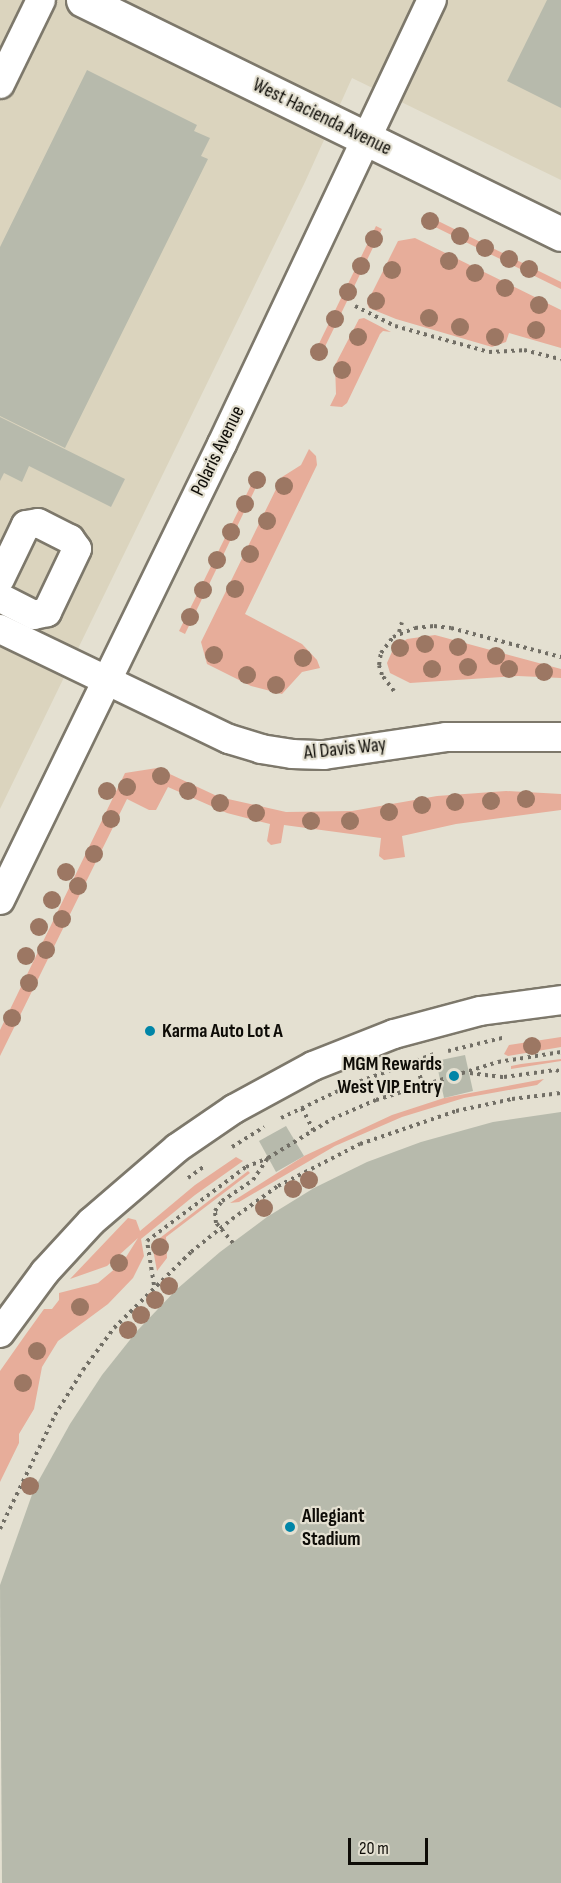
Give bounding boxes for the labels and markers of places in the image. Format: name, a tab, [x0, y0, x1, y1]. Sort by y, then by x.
place label: Karma Auto Lot A	[162, 1019, 283, 1043]
marker: Karma Auto Lot A	[143, 1024, 157, 1038]
place label: MGM Rewards West VIP Entry	[337, 1052, 442, 1099]
marker: MGM Rewards West VIP Entry	[447, 1069, 461, 1083]
place label: Allegiant Stadium	[302, 1504, 365, 1551]
marker: Allegiant Stadium	[283, 1520, 297, 1534]

